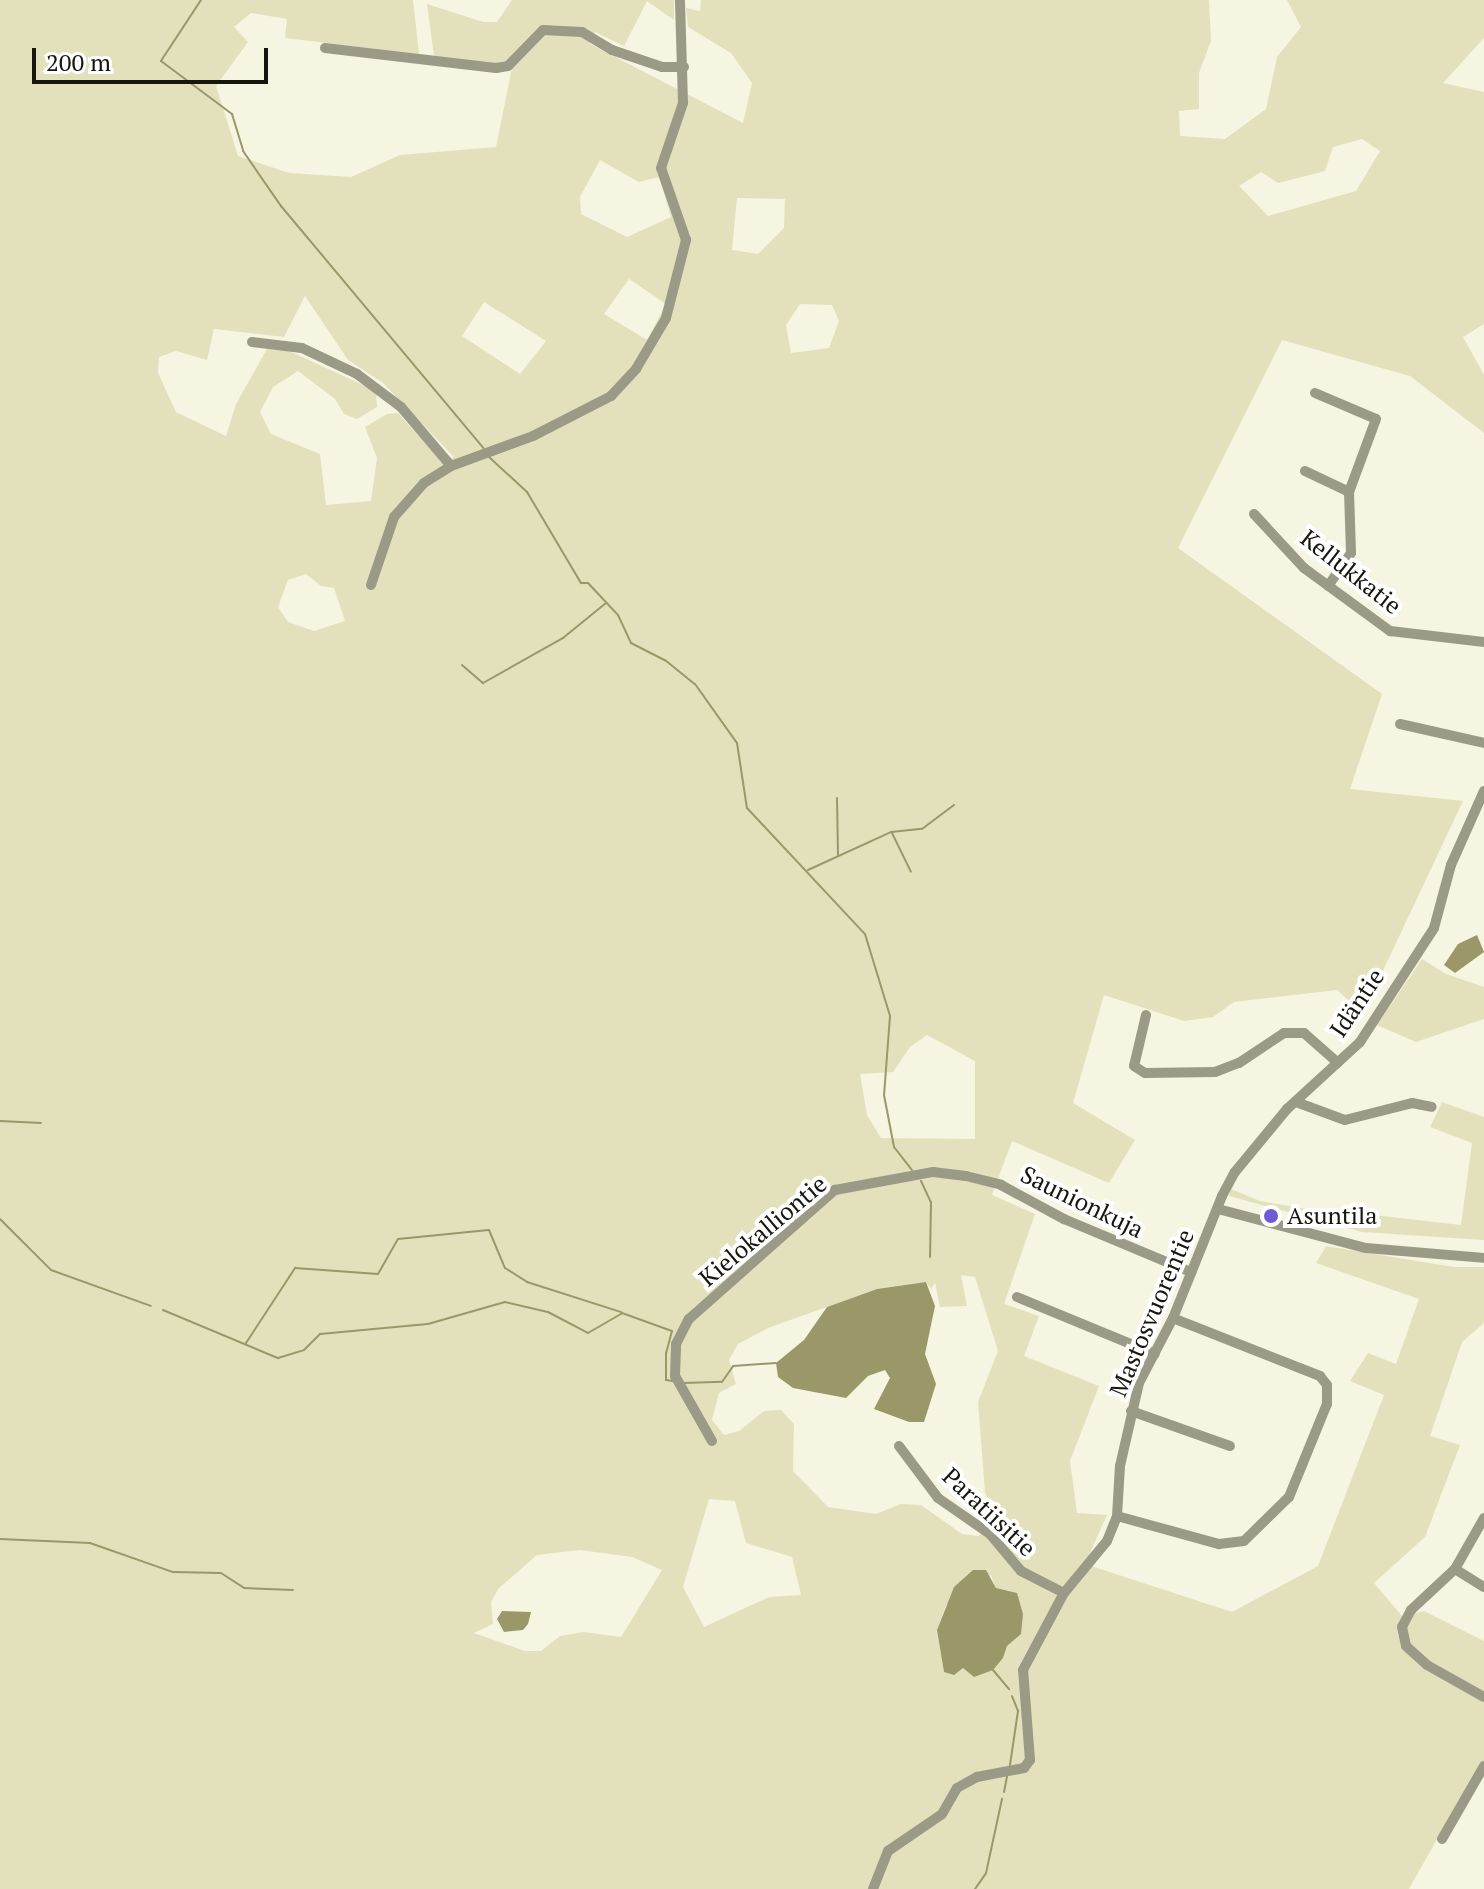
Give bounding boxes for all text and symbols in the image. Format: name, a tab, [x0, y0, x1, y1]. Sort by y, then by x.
scale bar	[36, 32, 272, 82]
text: 200 m	[46, 46, 111, 78]
street label: Kellukkatie	[1295, 524, 1407, 620]
street label: Idäntie	[1324, 963, 1390, 1043]
street label: Saunionkuja	[1016, 1160, 1148, 1244]
street label: Kielokalliontie	[694, 1169, 832, 1293]
place label: Asuntila	[1287, 1202, 1377, 1230]
marker: Asuntila	[1262, 1207, 1280, 1225]
street label: Mastosvuorentie	[1104, 1225, 1200, 1401]
street label: Paratiisitie	[936, 1462, 1042, 1562]

